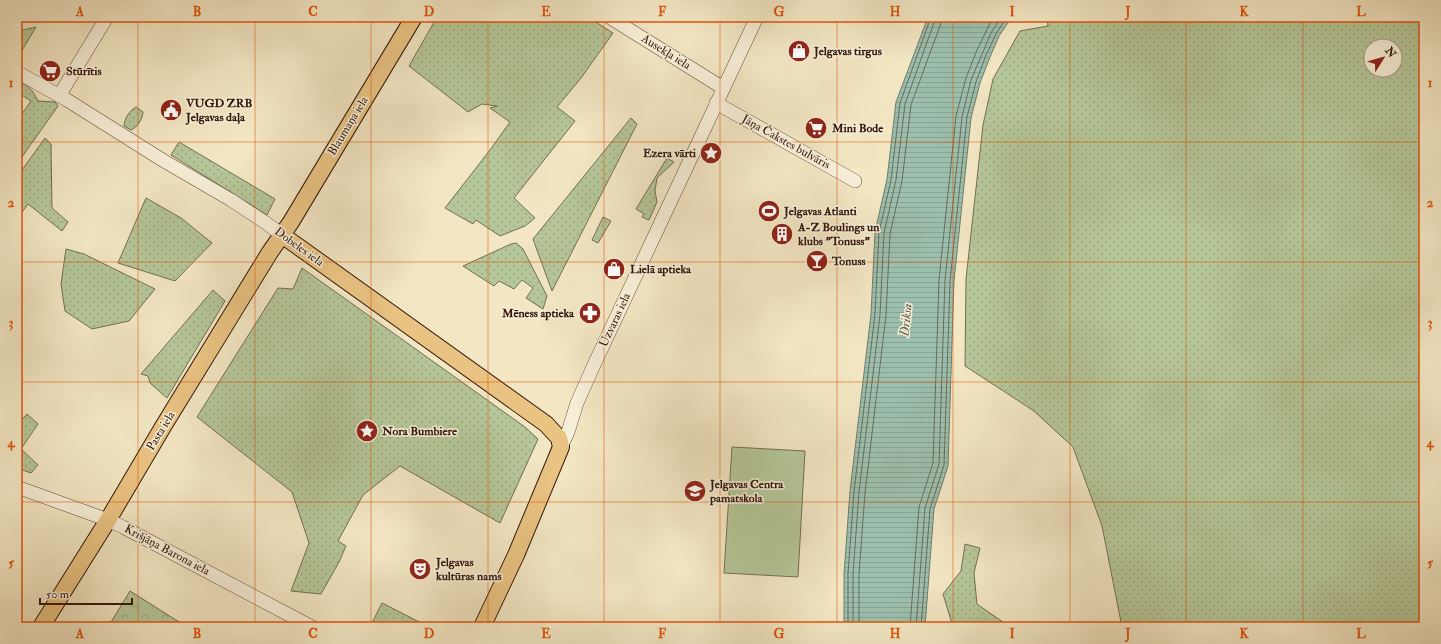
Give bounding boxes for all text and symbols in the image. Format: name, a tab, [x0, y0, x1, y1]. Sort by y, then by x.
text: A	[75, 4, 85, 20]
text: B	[193, 4, 201, 20]
text: C	[308, 4, 318, 20]
text: D	[424, 4, 435, 20]
text: E	[541, 4, 551, 20]
text: F	[658, 4, 667, 20]
text: G	[774, 4, 785, 20]
text: H	[890, 4, 901, 20]
text: I	[1009, 4, 1015, 20]
text: J	[1124, 4, 1131, 21]
text: K	[1239, 4, 1249, 20]
text: L	[1356, 4, 1366, 20]
street label: Ausekļa iela	[638, 30, 694, 74]
shop icon: Jelgavas tirgus	[786, 38, 812, 64]
north arrow	[1363, 38, 1403, 78]
place label: Jelgavas tirgus	[813, 44, 882, 59]
text: N	[1382, 44, 1399, 61]
supermarket icon: Stūrītis	[37, 58, 63, 84]
place label: Stūrītis	[66, 64, 102, 79]
text: 1	[9, 75, 14, 91]
text: 1	[1428, 75, 1433, 91]
street label: Blaumaņa iela	[325, 93, 372, 158]
place label: VUGD ZRB Jelgavas daļa	[185, 96, 252, 125]
public building icon: VUGD ZRB Jelgavas daļa	[158, 97, 184, 123]
street label: Jāņa Čakstes bulvāris	[738, 111, 833, 173]
supermarket icon: Mini Bode	[803, 115, 829, 141]
place label: Mini Bode	[831, 121, 884, 136]
place icon: Ezera vārti	[698, 140, 724, 166]
place label: Ezera vārti	[643, 146, 697, 161]
text: 2	[8, 195, 15, 211]
text: 2	[1427, 195, 1434, 211]
sports icon: Jelgavas Atlanti	[756, 198, 782, 224]
place label: Jelgavas Atlanti	[783, 204, 858, 219]
place label: A-Z Boulings un klubs "Tonuss"	[797, 220, 880, 249]
building icon: A-Z Boulings un klubs "Tonuss"	[769, 221, 795, 247]
street label: Dobeles iela	[271, 224, 327, 271]
bar icon: Tonuss	[804, 248, 830, 274]
place label: Tonuss	[831, 254, 866, 269]
shop icon: Lielā aptieka	[601, 256, 627, 282]
place label: Lielā aptieka	[630, 262, 692, 277]
street label: Uzvaras iela	[596, 290, 634, 349]
pharmacy icon: Mēness aptieka	[577, 300, 603, 326]
water label: Driksa	[896, 303, 916, 338]
place label: Mēness aptieka	[501, 306, 575, 321]
text: 3	[9, 315, 14, 331]
text: 3	[1428, 315, 1433, 331]
street label: Pasta iela	[143, 408, 179, 453]
place icon: Nora Bumbiere	[354, 418, 380, 444]
place label: Nora Bumbiere	[381, 424, 458, 439]
text: 4	[6, 435, 15, 451]
text: 4	[1425, 435, 1434, 451]
place label: Jelgavas Centra pamatskola	[709, 477, 784, 506]
school or university icon: Jelgavas Centra pamatskola	[682, 478, 708, 504]
street label: Krišjāņa Barona iela	[122, 521, 213, 579]
text: 5	[8, 555, 14, 571]
place label: Jelgavas kultūras nams	[435, 555, 502, 584]
text: 5	[1427, 555, 1433, 571]
theatre icon: Jelgavas kultūras nams	[407, 556, 433, 582]
scale bar	[40, 580, 132, 606]
text: 50 m	[46, 587, 70, 602]
text: A	[75, 626, 85, 642]
text: B	[193, 626, 201, 642]
text: C	[308, 626, 318, 642]
text: D	[424, 626, 435, 642]
text: E	[541, 626, 551, 642]
text: F	[658, 626, 667, 642]
text: G	[774, 626, 785, 642]
text: H	[890, 626, 901, 642]
text: I	[1009, 626, 1015, 642]
text: J	[1124, 626, 1131, 643]
text: K	[1239, 626, 1249, 642]
text: L	[1356, 626, 1366, 642]

